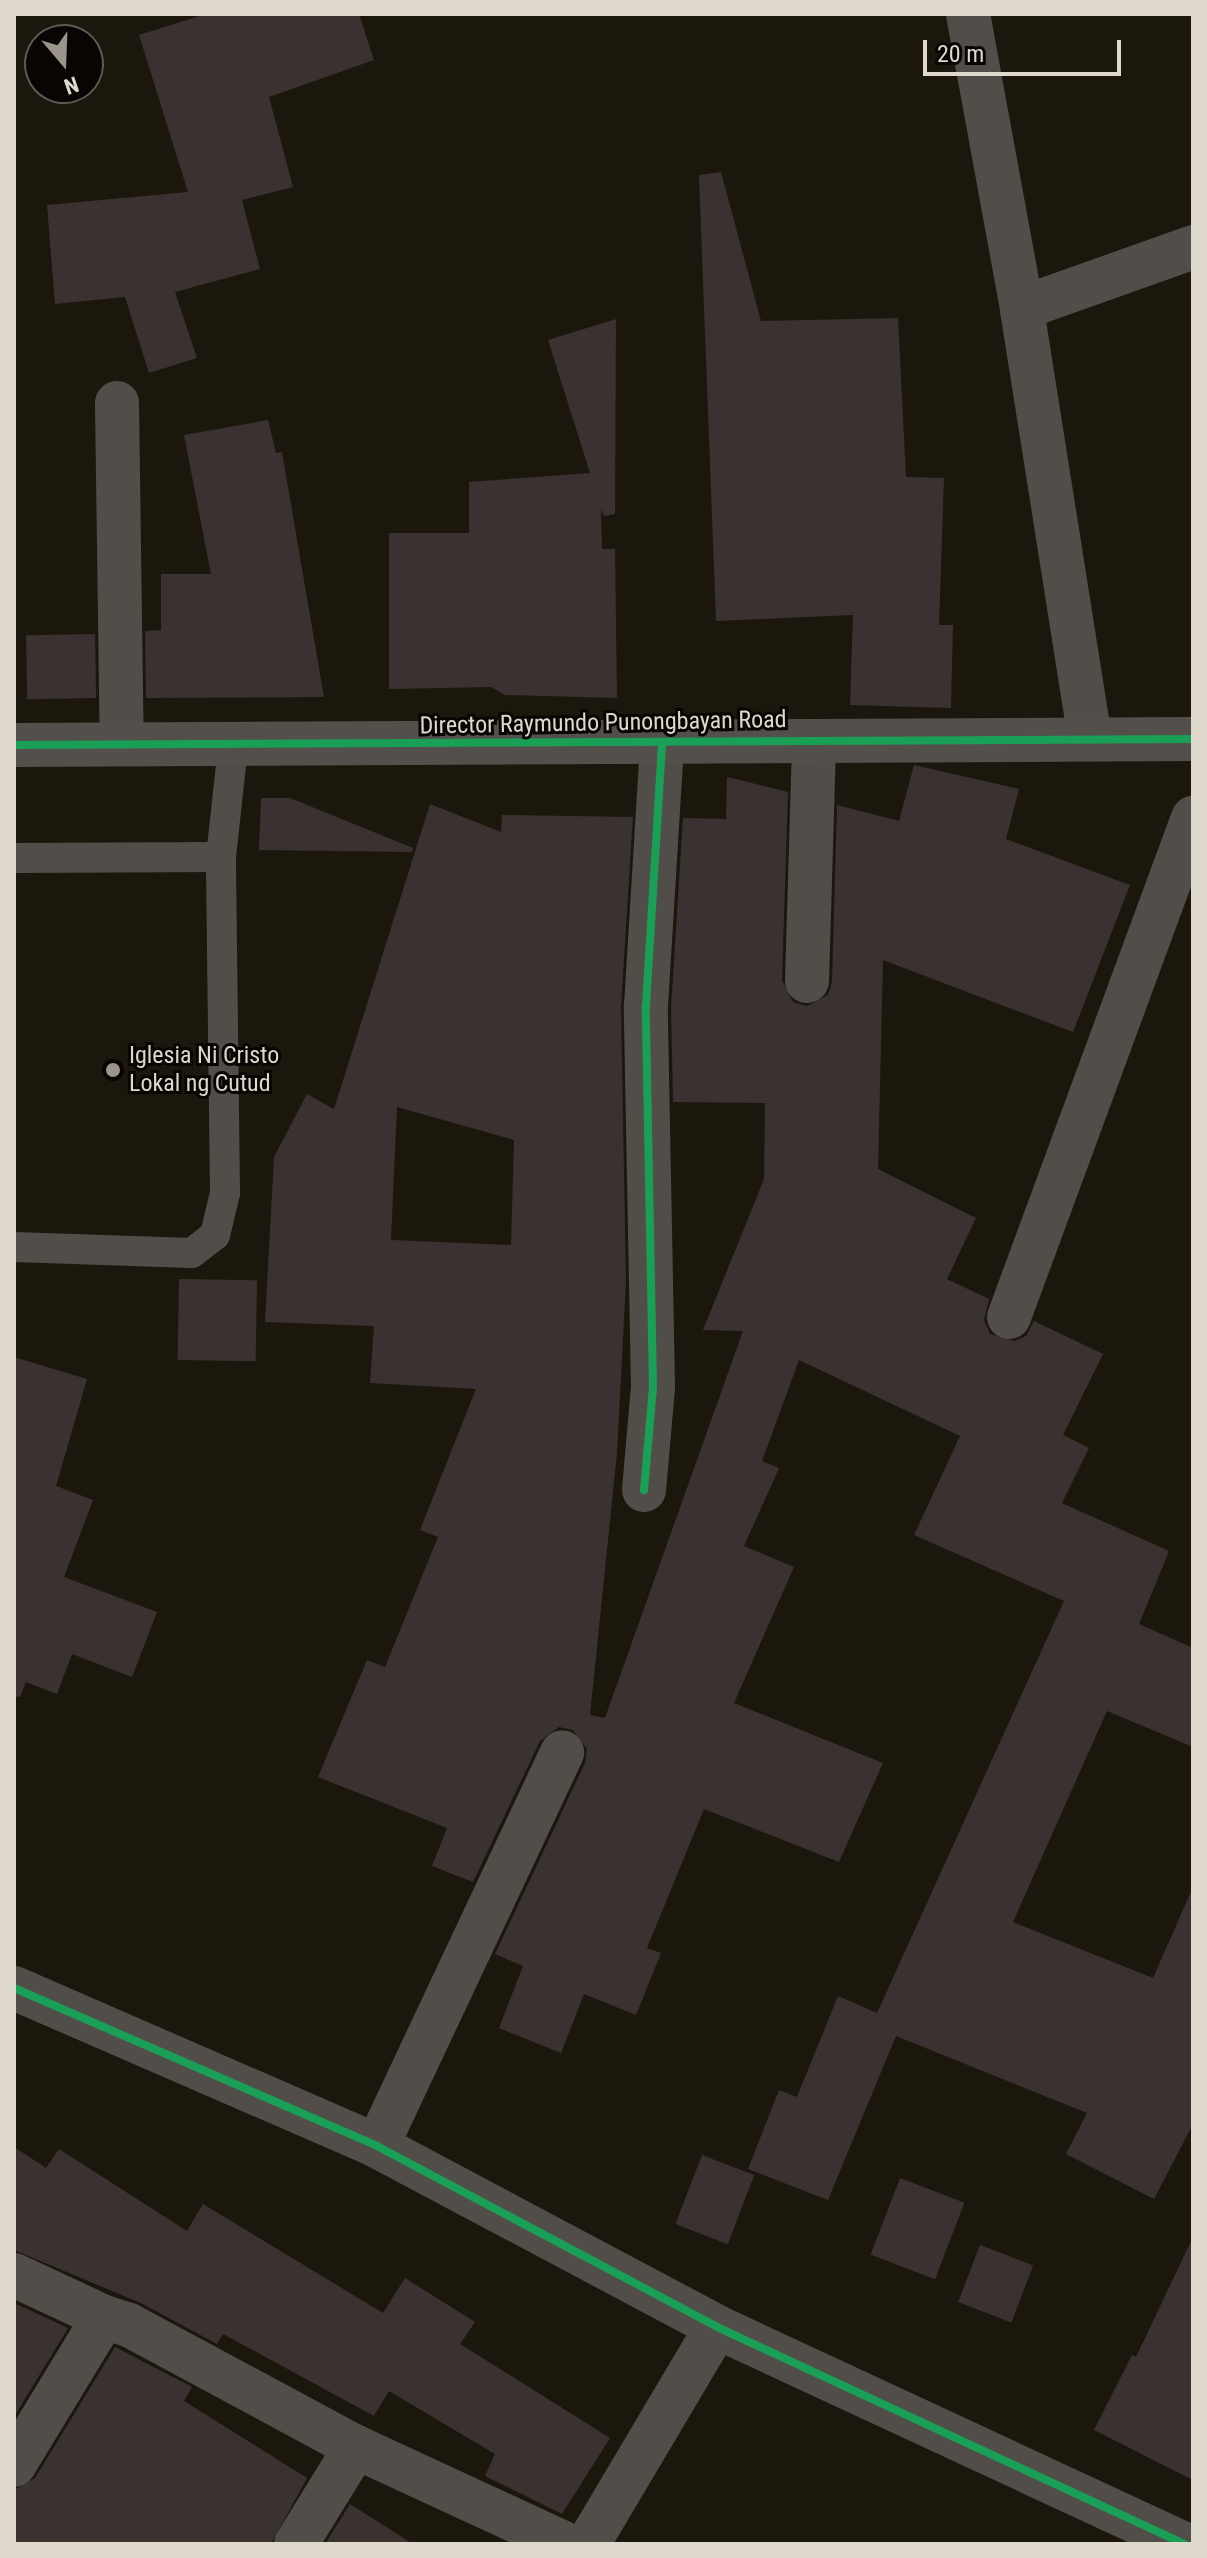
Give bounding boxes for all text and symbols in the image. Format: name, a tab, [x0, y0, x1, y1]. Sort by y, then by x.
north arrow	[24, 24, 104, 104]
scale bar	[927, 24, 1125, 74]
text: 20 m	[937, 40, 984, 68]
text: N	[61, 71, 82, 99]
street label: Director Raymundo Punongbayan Road	[419, 705, 787, 741]
place label: Iglesia Ni Cristo Lokal ng Cutud	[129, 1042, 279, 1098]
marker: Iglesia Ni Cristo Lokal ng Cutud	[104, 1061, 122, 1079]

